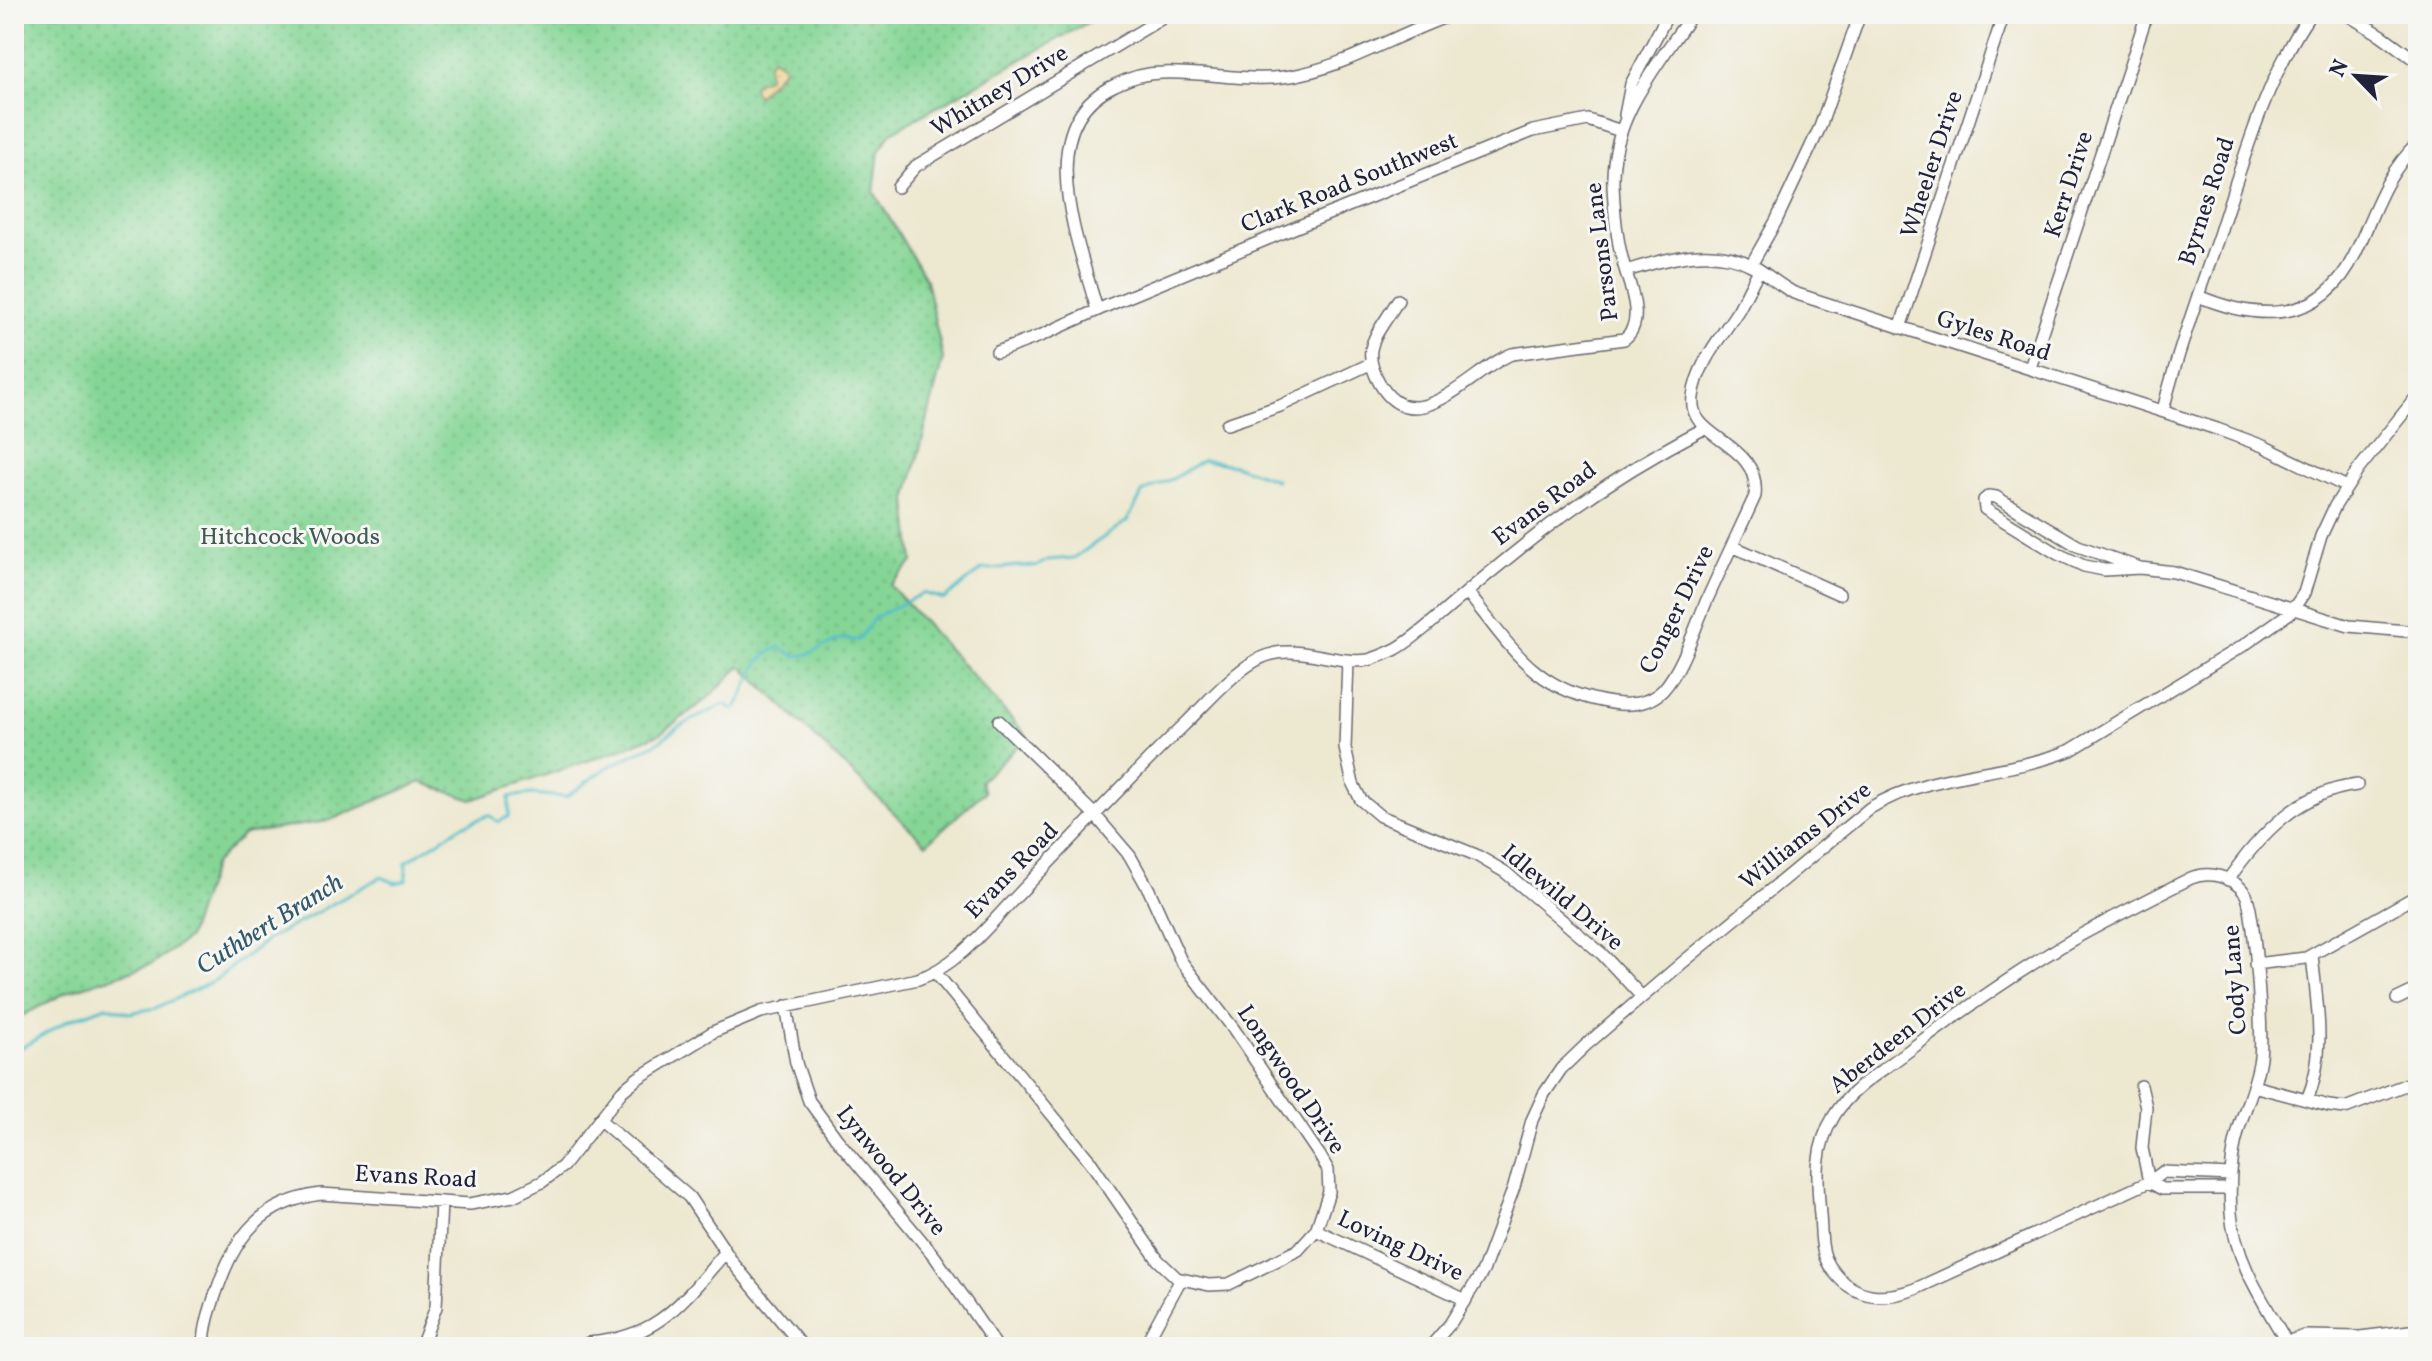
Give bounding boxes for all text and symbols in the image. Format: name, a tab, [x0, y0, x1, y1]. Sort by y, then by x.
north arrow	[2316, 36, 2396, 116]
street label: Whitney Drive	[925, 37, 1075, 146]
text: N	[2323, 55, 2358, 82]
street label: Wheeler Drive	[1893, 87, 1973, 243]
street label: Clark Road Southwest	[1236, 125, 1463, 243]
street label: Kerr Drive	[2037, 127, 2103, 242]
street label: Byrnes Road	[2171, 133, 2245, 270]
street label: Parsons Lane	[1578, 180, 1628, 323]
street label: Gyles Road	[1932, 302, 2055, 371]
street label: Evans Road	[1486, 454, 1604, 555]
park label: Hitchcock Woods	[200, 521, 380, 555]
street label: Conger Drive	[1632, 540, 1724, 680]
street label: Williams Drive	[1733, 774, 1879, 899]
street label: Evans Road	[958, 815, 1067, 927]
street label: Idlewild Drive	[1493, 837, 1630, 960]
water label: Cuthbert Branch	[190, 865, 351, 984]
street label: Cody Lane	[2215, 924, 2257, 1036]
street label: Aberdeen Drive	[1823, 974, 1974, 1103]
street label: Longwood Drive	[1228, 999, 1353, 1162]
street label: Lynwood Drive	[827, 1099, 954, 1244]
street label: Evans Road	[354, 1158, 478, 1198]
street label: Loving Drive	[1331, 1203, 1469, 1291]

